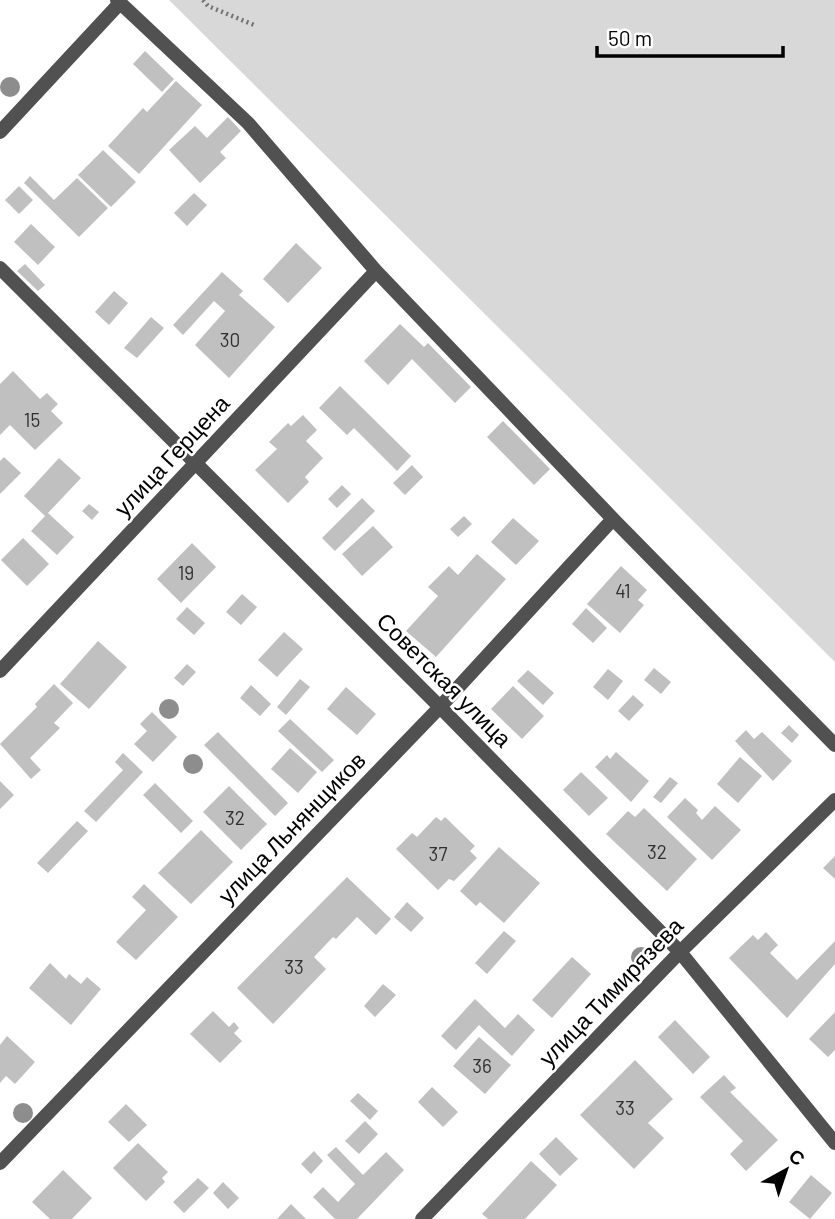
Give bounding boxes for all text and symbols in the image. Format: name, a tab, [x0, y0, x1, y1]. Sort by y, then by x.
scale bar	[597, 14, 782, 58]
text: 50 m	[608, 25, 652, 50]
house number: 30	[220, 328, 240, 351]
street label: улица Герцена	[108, 389, 235, 522]
house number: 15	[24, 408, 40, 431]
house number: 19	[178, 561, 194, 584]
house number: 41	[615, 579, 631, 602]
street label: Советская улица	[372, 606, 518, 753]
street label: улица Льнянщиков	[212, 746, 371, 909]
house number: 32	[225, 806, 245, 829]
house number: 32	[647, 840, 667, 863]
house number: 37	[429, 842, 447, 865]
street label: улица Тимирязева	[532, 911, 688, 1071]
house number: 33	[284, 955, 304, 978]
house number: 36	[472, 1054, 492, 1077]
house number: 33	[615, 1096, 635, 1119]
north arrow	[751, 1135, 821, 1205]
text: С	[785, 1143, 810, 1170]

